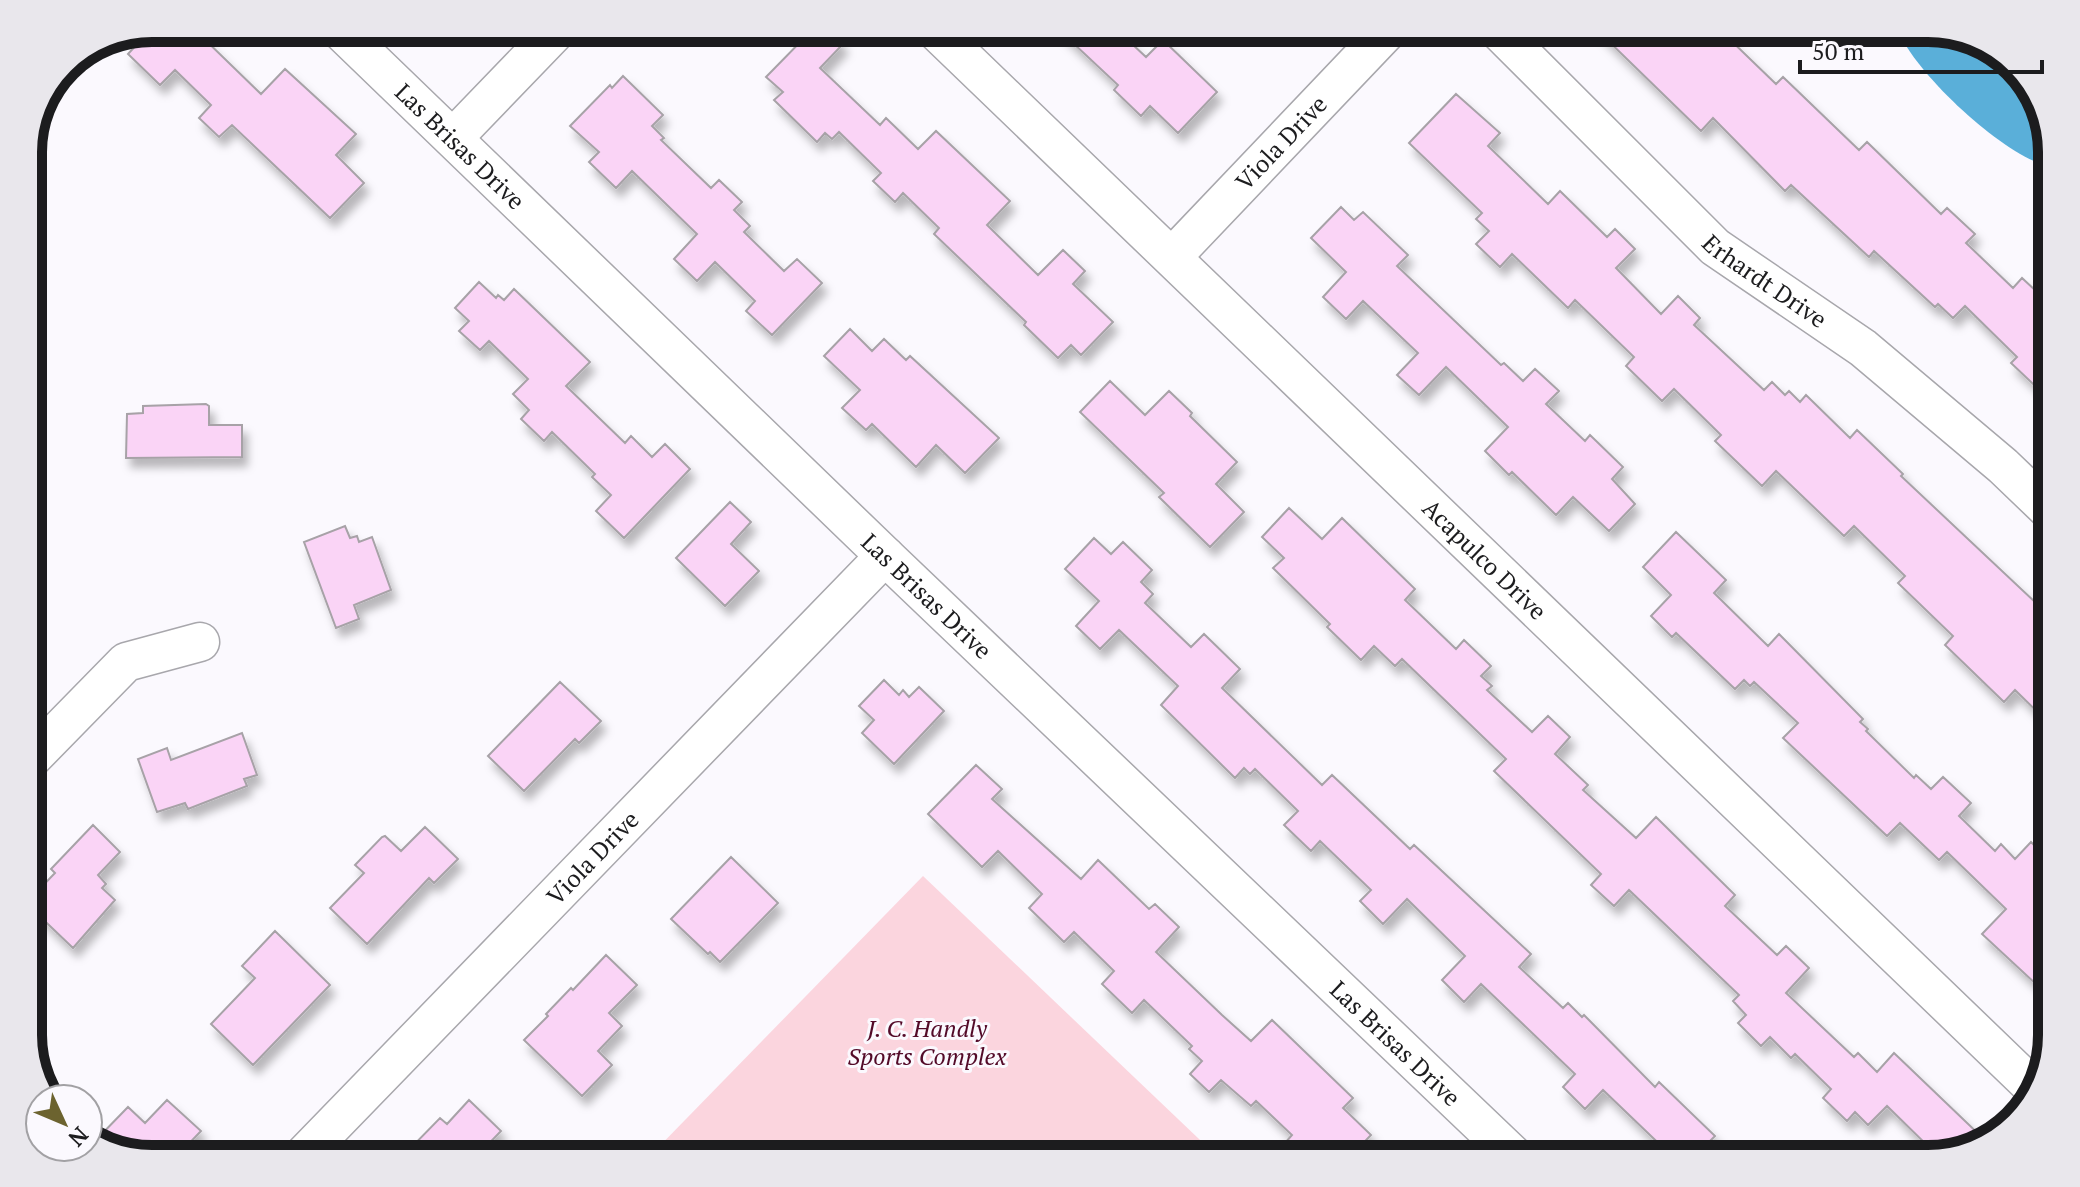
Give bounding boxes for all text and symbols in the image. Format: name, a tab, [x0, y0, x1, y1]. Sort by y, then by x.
scale bar	[1800, 24, 2042, 74]
text: 50 m	[1812, 35, 1864, 67]
street label: Las Brisas Drive	[388, 76, 532, 216]
street label: Viola Drive	[1228, 88, 1334, 197]
street label: Erhardt Drive	[1695, 227, 1833, 335]
street label: Acapulco Drive	[1416, 492, 1554, 627]
street label: Las Brisas Drive	[855, 526, 999, 666]
street label: Viola Drive	[539, 804, 646, 912]
street label: Las Brisas Drive	[1323, 973, 1468, 1113]
park label: J. C. Handly Sports Complex	[848, 1012, 1007, 1072]
north arrow	[24, 1083, 104, 1163]
text: N	[62, 1121, 95, 1154]

